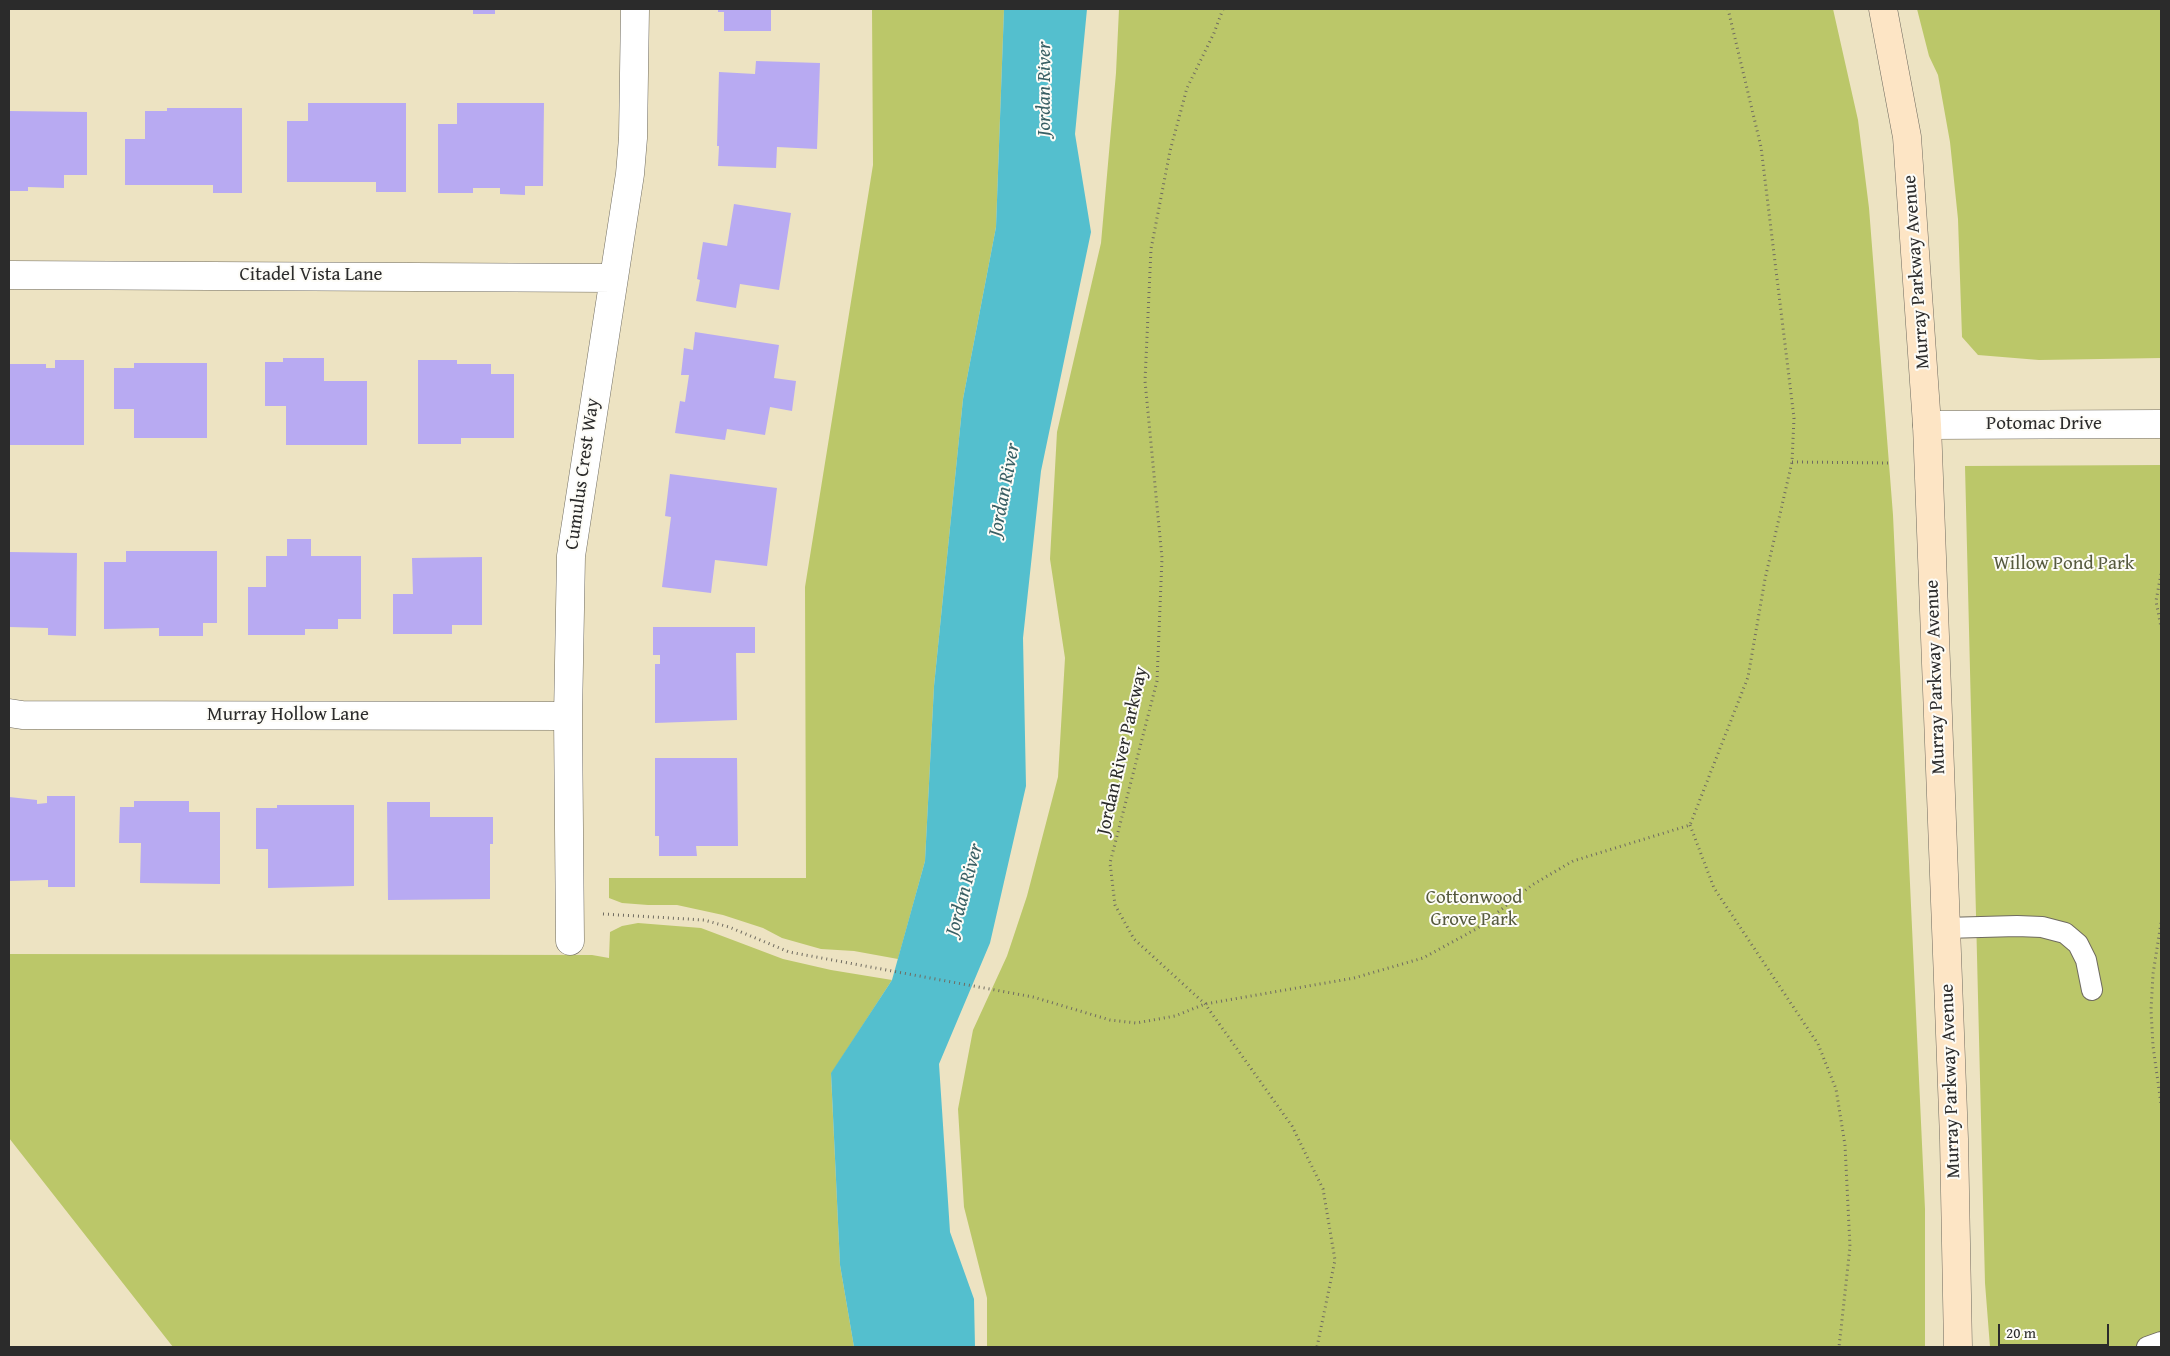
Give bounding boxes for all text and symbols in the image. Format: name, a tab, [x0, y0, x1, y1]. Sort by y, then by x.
water label: Jordan River	[1033, 42, 1057, 136]
street label: Murray Parkway Avenue	[1899, 174, 1935, 370]
street label: Citadel Vista Lane	[240, 264, 382, 286]
street label: Cumulus Crest Way	[561, 397, 605, 551]
street label: Potomac Drive	[1986, 413, 2102, 435]
water label: Jordan River	[984, 441, 1026, 539]
park label: Willow Pond Park	[1994, 553, 2134, 575]
street label: Murray Parkway Avenue	[1921, 579, 1951, 775]
street label: Jordan River Parkway	[1093, 665, 1153, 837]
street label: Murray Hollow Lane	[207, 704, 369, 726]
water label: Jordan River	[941, 841, 989, 939]
park label: Cottonwood Grove Park	[1426, 887, 1522, 931]
street label: Murray Parkway Avenue	[1936, 983, 1966, 1179]
scale bar	[2000, 1314, 2111, 1346]
text: 20 m	[2006, 1322, 2036, 1343]

